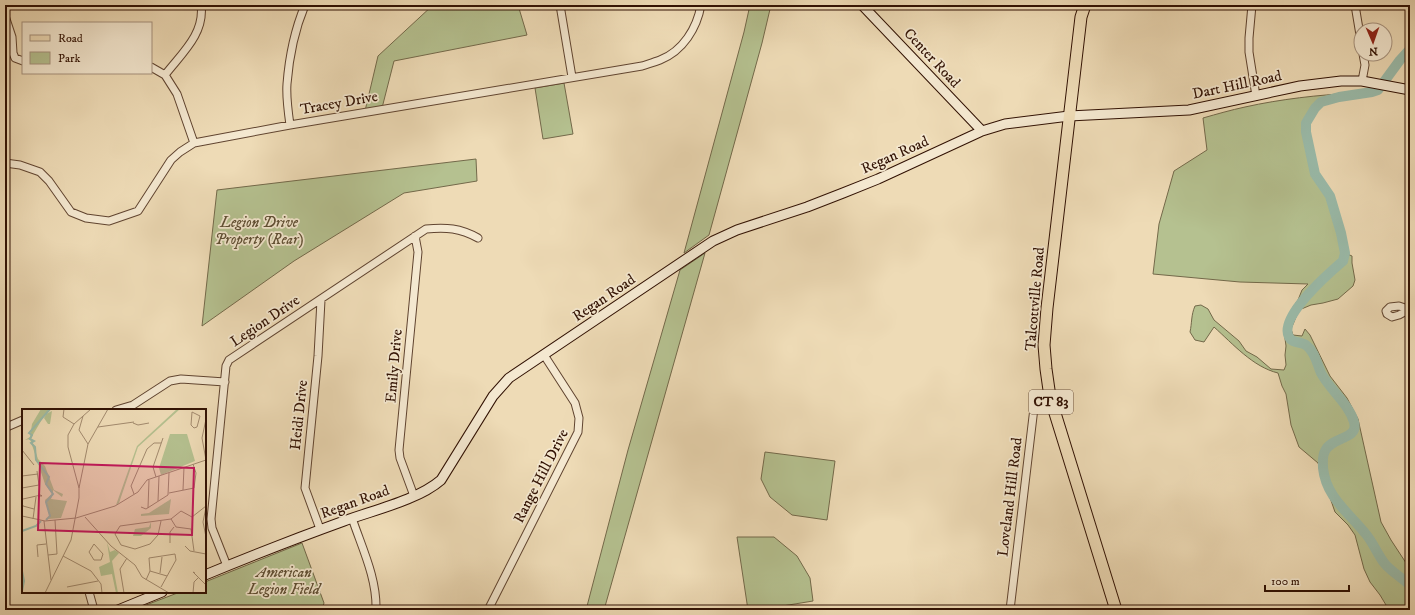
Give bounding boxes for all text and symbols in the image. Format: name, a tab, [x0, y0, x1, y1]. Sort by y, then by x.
legend	[22, 22, 152, 74]
north arrow	[1353, 22, 1393, 62]
street label: Center Road	[900, 24, 965, 92]
text: Road	[58, 31, 83, 46]
text: N	[1369, 44, 1378, 58]
text: Park	[58, 51, 80, 66]
street label: Dart Hill Road	[1191, 66, 1284, 104]
street label: Tracey Drive	[299, 87, 379, 119]
street label: Regan Road	[858, 131, 932, 178]
park label: Legion Drive Property (Rear)	[215, 213, 303, 249]
street label: Talcottville Road	[1021, 246, 1049, 352]
street label: Regan Road	[569, 270, 640, 326]
street label: Legion Drive	[227, 291, 303, 351]
street label: Emily Drive	[381, 328, 407, 404]
street label: Heidi Drive	[286, 379, 312, 451]
road number: CT 83	[1029, 390, 1073, 414]
inset map	[22, 409, 206, 593]
street label: Range Hill Drive	[509, 426, 573, 526]
street label: Loveland Hill Road	[993, 436, 1027, 558]
street label: Regan Road	[318, 481, 393, 523]
park label: American Legion Field	[247, 563, 323, 599]
scale bar	[1265, 567, 1349, 593]
text: 100 m	[1271, 574, 1300, 589]

